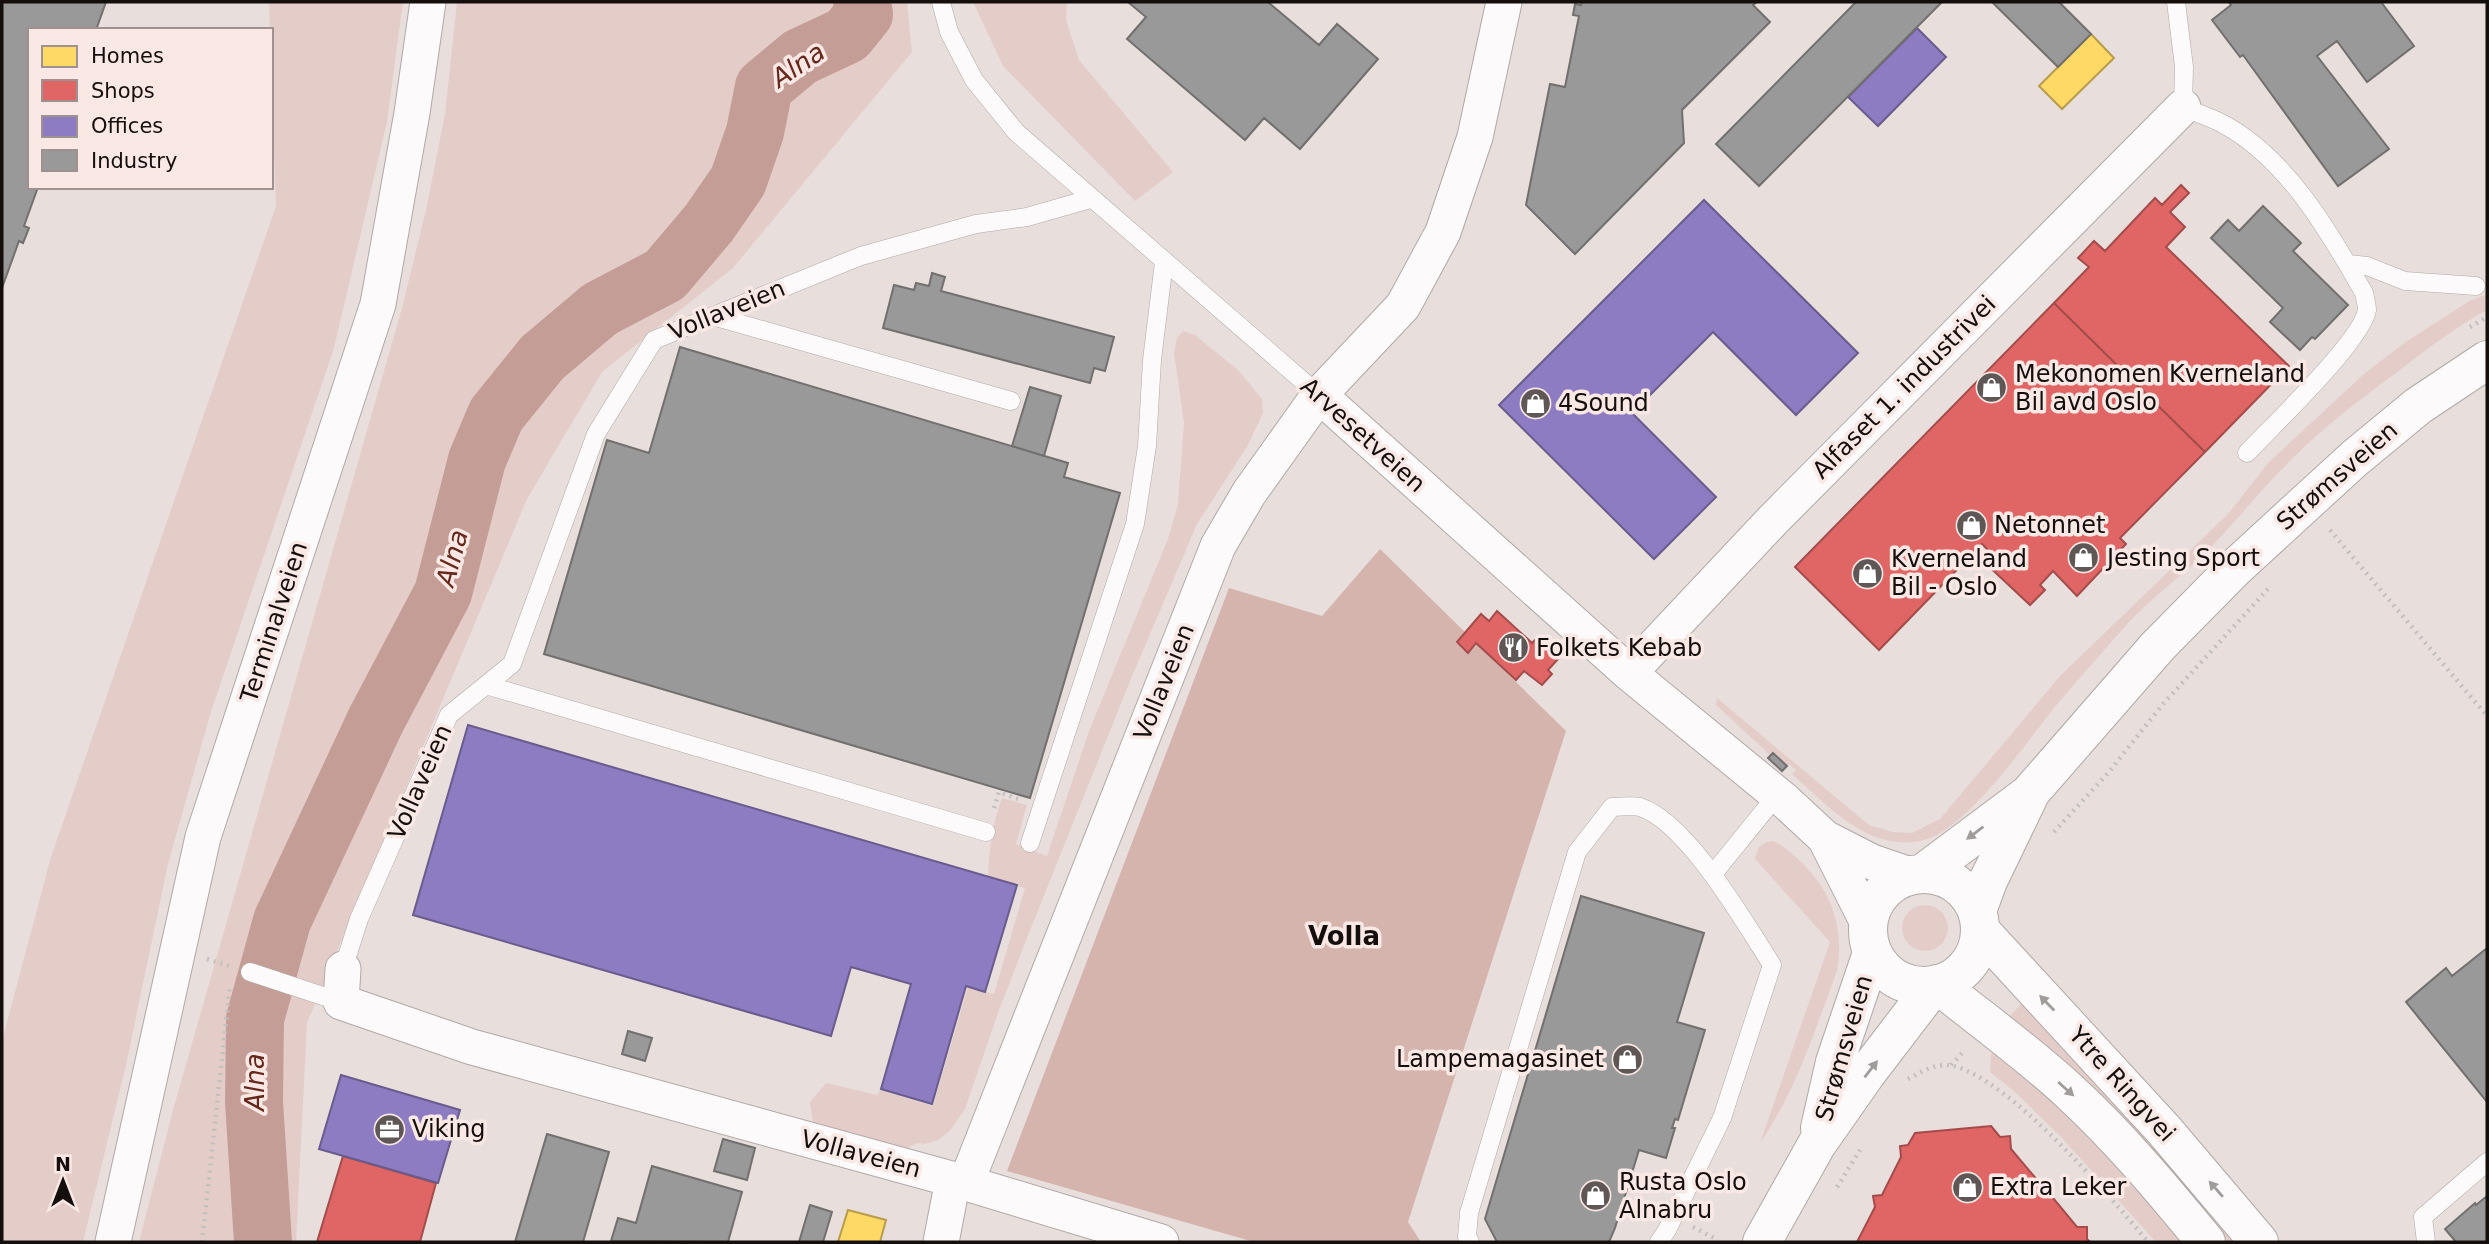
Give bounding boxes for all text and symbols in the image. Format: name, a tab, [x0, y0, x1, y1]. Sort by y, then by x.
legend	[28, 28, 273, 189]
water label: Alna	[764, 37, 830, 95]
text: Homes	[91, 44, 164, 68]
text: Shops	[91, 79, 155, 103]
text: Offices	[91, 114, 163, 138]
text: Industry	[91, 149, 177, 173]
street label: Vollaveien	[665, 274, 789, 346]
street label: Alfaset 1. industrivei	[1807, 290, 2001, 484]
place label: Mekonomen Kverneland Bil avd Oslo	[2015, 360, 2305, 416]
shop icon: Mekonomen Kverneland Bil avd Oslo	[1975, 371, 2009, 405]
street label: Arvesetveien	[1295, 372, 1431, 498]
shop icon: 4Sound	[1518, 386, 1552, 420]
place label: 4Sound	[1558, 389, 1649, 417]
street label: Strømsveien	[2271, 416, 2403, 536]
shop icon: Netonnet	[1954, 508, 1988, 542]
place label: Netonnet	[1994, 511, 2105, 539]
water label: Alna	[430, 526, 474, 592]
street label: Terminalveien	[235, 538, 313, 707]
shop icon: Jesting Sport	[2067, 541, 2101, 575]
place label: Jesting Sport	[2105, 544, 2260, 572]
place label: Kverneland Bil - Oslo	[1891, 545, 2027, 601]
shop icon: Kverneland Bil - Oslo	[1851, 556, 1885, 590]
street label: Vollaveien	[1128, 620, 1200, 744]
restaurant icon: Folkets Kebab	[1496, 631, 1530, 665]
place label: Folkets Kebab	[1536, 634, 1702, 662]
street label: Vollaveien	[382, 720, 458, 844]
one-way arrow	[1966, 825, 1984, 840]
district label: Volla	[1308, 921, 1380, 951]
street label: Strømsveien	[1810, 972, 1878, 1124]
one-way arrow	[2039, 995, 2055, 1012]
street label: Ytre Ringvei	[2062, 1020, 2181, 1147]
shop icon: Lampemagasinet	[1610, 1042, 1644, 1076]
place label: Lampemagasinet	[1396, 1045, 1604, 1073]
water label: Alna	[240, 1053, 270, 1113]
one-way arrow	[1863, 1060, 1878, 1078]
one-way arrow	[2057, 1081, 2075, 1097]
office icon: Viking	[372, 1112, 406, 1146]
place label: Viking	[412, 1115, 486, 1143]
street label: Vollaveien	[798, 1125, 924, 1183]
north arrow	[28, 1146, 98, 1216]
text: N	[55, 1153, 71, 1175]
place label: Rusta Oslo Alnabru	[1619, 1168, 1747, 1224]
shop icon: Extra Leker	[1950, 1170, 1984, 1204]
place label: Extra Leker	[1990, 1173, 2127, 1201]
shop icon: Rusta Oslo Alnabru	[1579, 1179, 1613, 1213]
one-way arrow	[2209, 1181, 2224, 1198]

